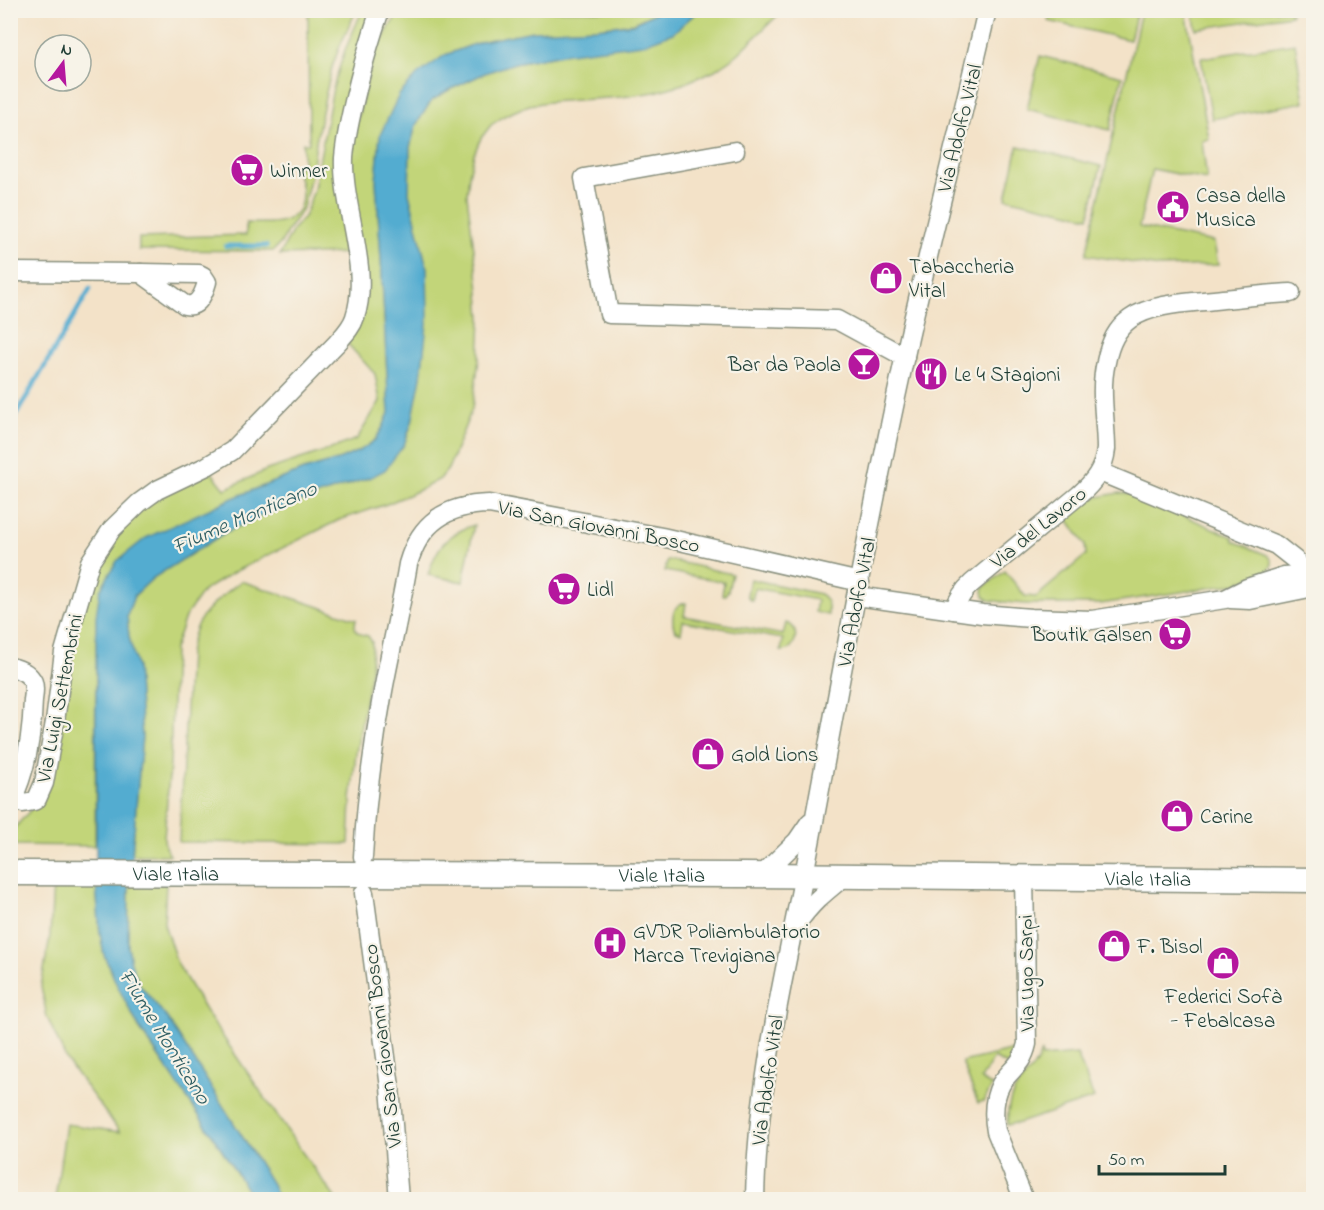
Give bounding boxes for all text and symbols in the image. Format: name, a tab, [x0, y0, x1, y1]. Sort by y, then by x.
north arrow	[33, 33, 93, 93]
text: N	[58, 37, 75, 64]
street label: Via Adolfo Vital	[930, 61, 991, 197]
supermarket icon: Winner	[229, 152, 265, 188]
place label: Winner	[270, 157, 328, 187]
place label: Casa della Musica	[1196, 182, 1286, 236]
public building icon: Casa della Musica	[1155, 189, 1191, 225]
place label: Tabaccheria Vital	[908, 253, 1014, 307]
shop icon: Tabaccheria Vital	[868, 260, 904, 296]
bar icon: Bar da Paola	[846, 346, 882, 382]
place label: Bar da Paola	[727, 351, 841, 381]
restaurant icon: Le 4 Stagioni	[913, 356, 949, 392]
place label: Le 4 Stagioni	[954, 361, 1061, 393]
water label: Fiume Monticano	[168, 473, 324, 564]
street label: Via del Lavoro	[984, 480, 1094, 578]
street label: Via San Giovanni Bosco	[494, 494, 702, 562]
street label: Via Adolfo Vital	[831, 535, 885, 671]
supermarket icon: Lidl	[546, 571, 582, 607]
place label: Lidl	[587, 576, 614, 606]
street label: Via Luigi Settembrini	[30, 611, 94, 787]
supermarket icon: Boutik Galsen	[1157, 616, 1193, 652]
place label: Boutik Galsen	[1030, 621, 1152, 651]
shop icon: Gold Lions	[690, 736, 726, 772]
place label: Gold Lions	[731, 741, 819, 771]
shop icon: Carine	[1159, 798, 1195, 834]
place label: Carine	[1200, 803, 1254, 833]
street label: Viale Italia	[132, 860, 219, 891]
street label: Viale Italia	[618, 862, 705, 892]
street label: Viale Italia	[1104, 865, 1191, 896]
street label: Via Ugo Sarpi	[1012, 914, 1046, 1033]
place label: GVDR Poliambulatorio Marca Trevigiana	[633, 918, 820, 974]
hospital icon: GVDR Poliambulatorio Marca Trevigiana	[592, 925, 628, 961]
shop icon: F. Bisol	[1096, 928, 1132, 964]
place label: F. Bisol	[1136, 933, 1203, 963]
street label: Via San Giovanni Bosco	[357, 942, 411, 1150]
shop icon: Federici Sofà - Febalcasa	[1205, 945, 1241, 981]
water label: Fiume Monticano	[109, 964, 219, 1113]
place label: Federici Sofà - Febalcasa	[1163, 983, 1282, 1037]
street label: Via Adolfo Vital	[745, 1013, 793, 1148]
scale bar	[1099, 1138, 1225, 1176]
text: 50 m	[1108, 1148, 1145, 1174]

